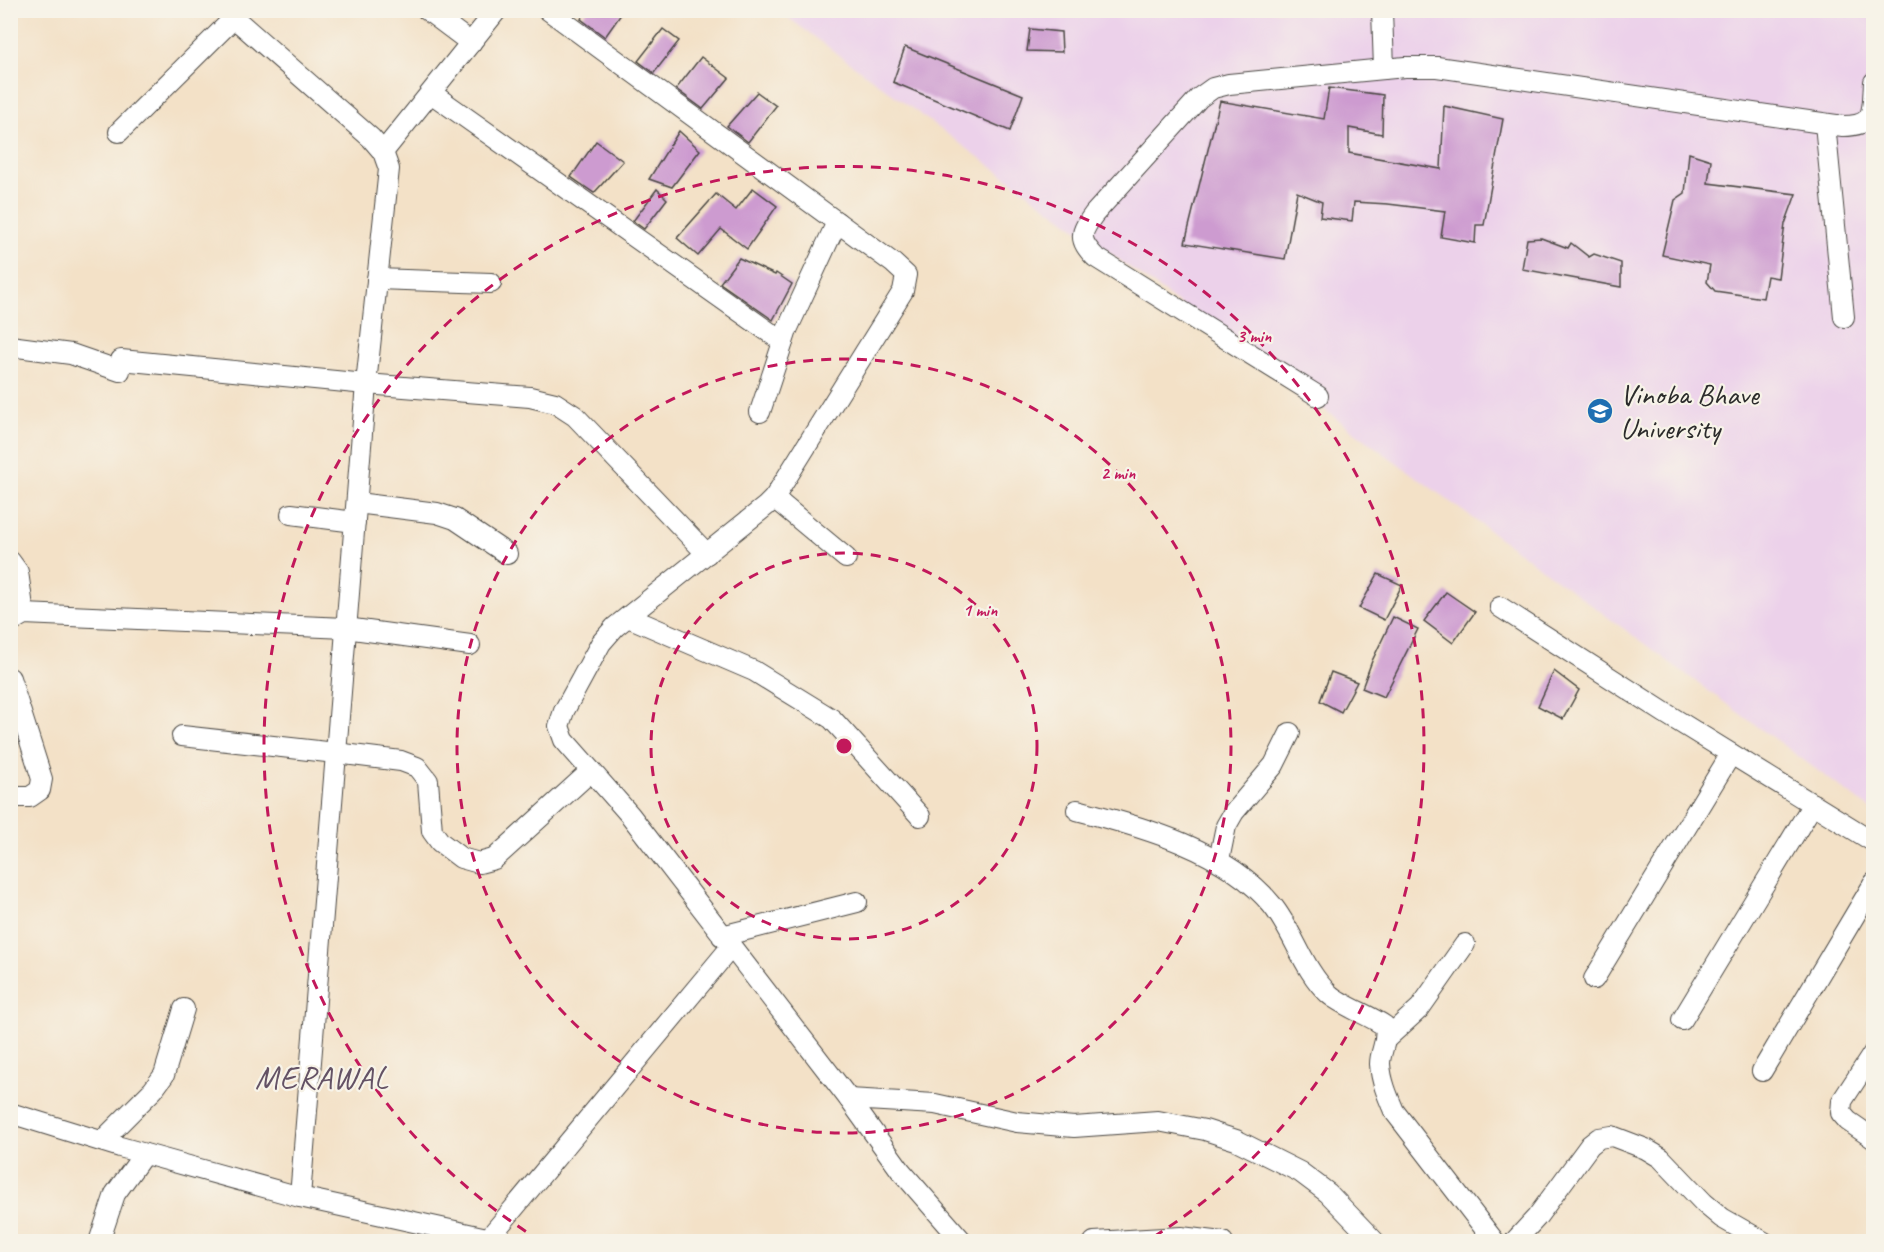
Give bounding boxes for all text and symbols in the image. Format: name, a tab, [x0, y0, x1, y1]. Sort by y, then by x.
text: 3 min	[1237, 325, 1272, 347]
place label: Vinoba Bhave University	[1620, 375, 1761, 447]
school or university icon: Vinoba Bhave University	[1585, 396, 1615, 426]
text: 2 min	[1101, 462, 1136, 484]
text: 1 min	[963, 599, 998, 621]
centre of rings	[834, 736, 854, 756]
district label: MERAWAL	[255, 1057, 389, 1098]

